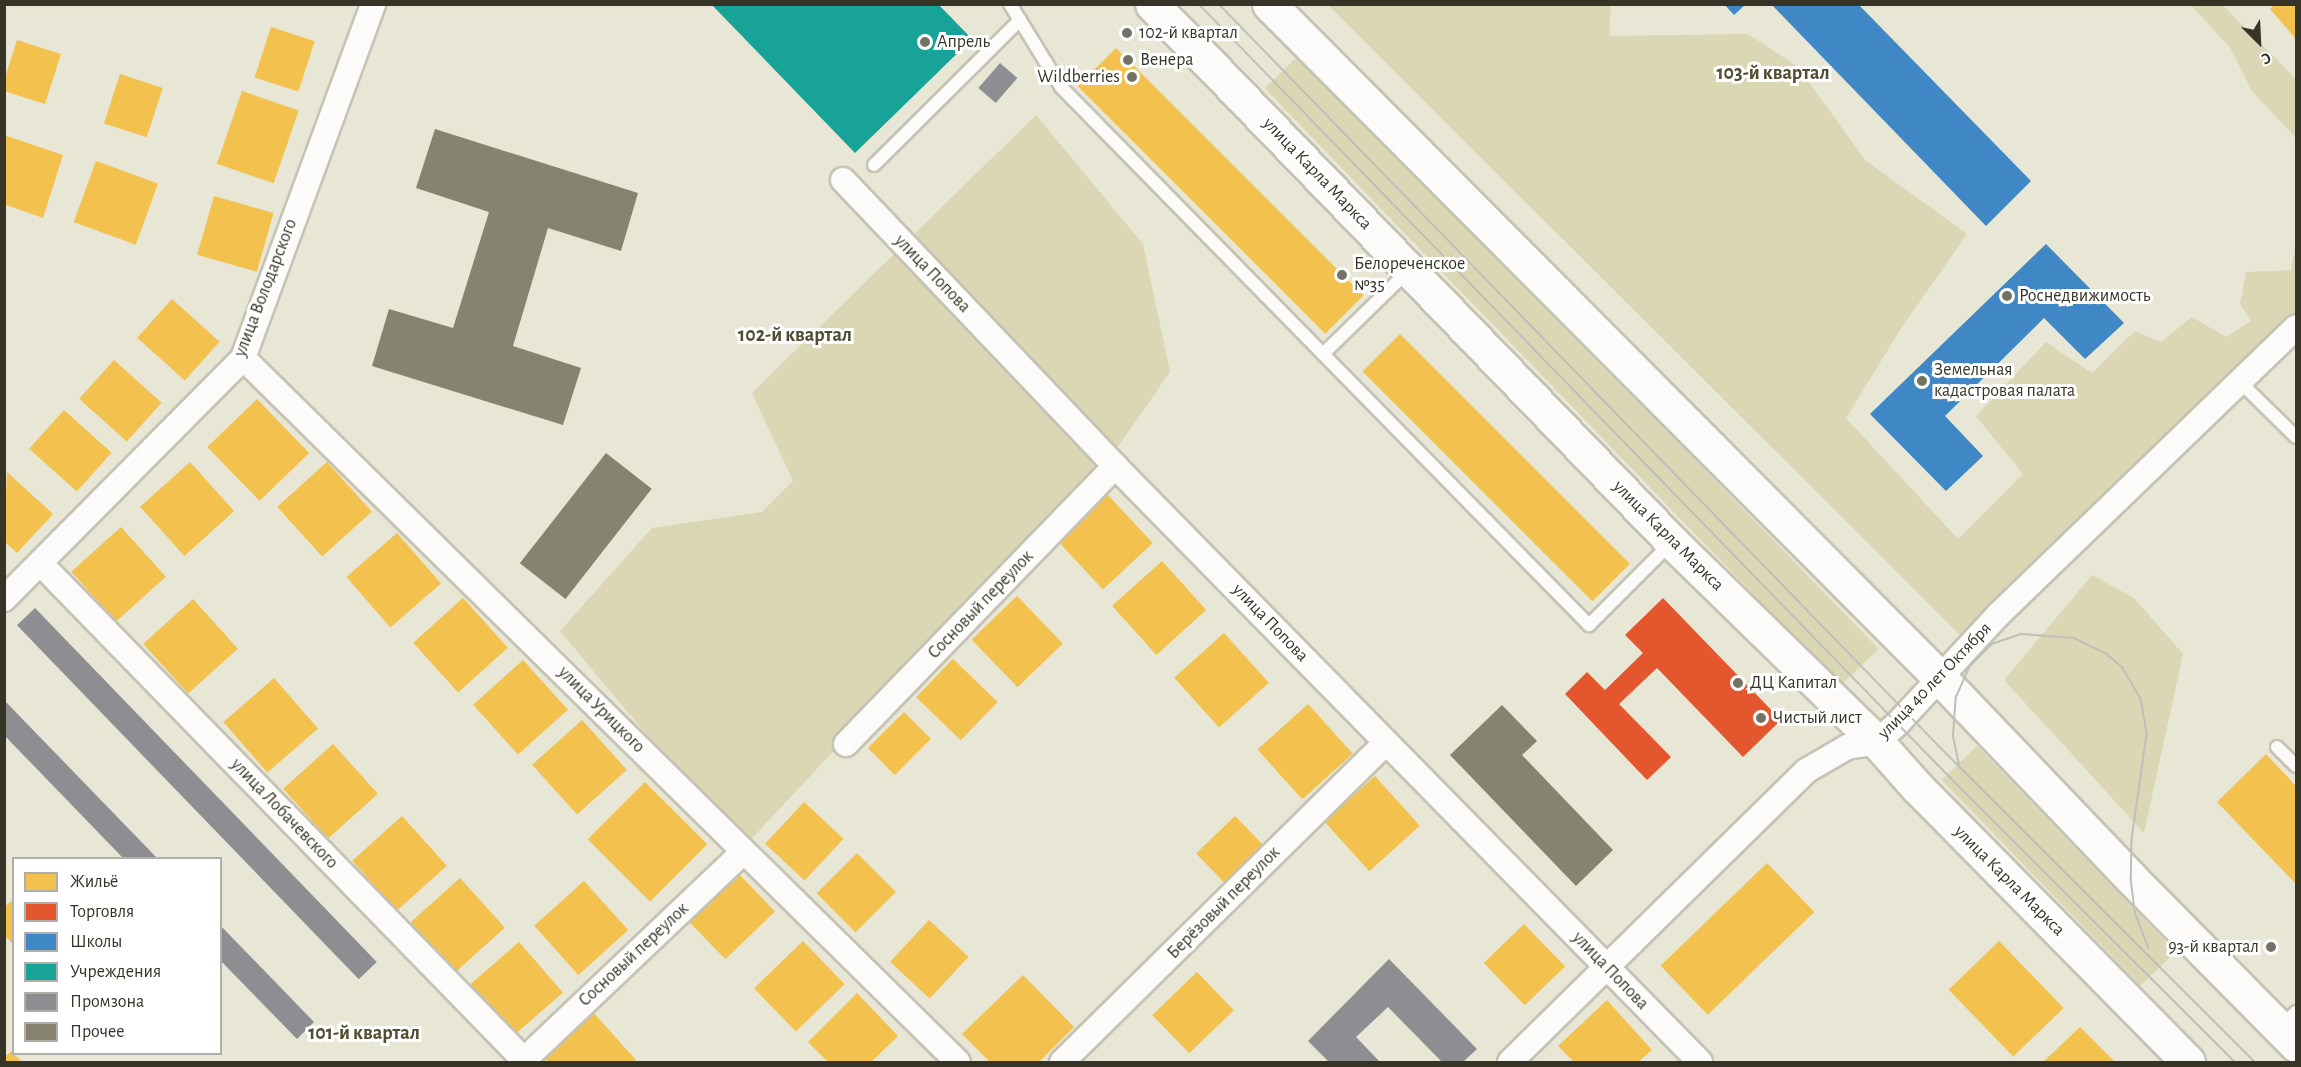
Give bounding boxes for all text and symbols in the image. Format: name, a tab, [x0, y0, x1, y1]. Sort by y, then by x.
north arrow	[2229, 12, 2289, 72]
place label: 102-й квартал	[1139, 22, 1238, 44]
marker: 102-й квартал	[1120, 26, 1134, 40]
place label: Апрель	[937, 31, 990, 53]
marker: Апрель	[918, 35, 932, 49]
place label: Венера	[1140, 49, 1193, 71]
text: С	[2259, 49, 2274, 68]
marker: Венера	[1121, 53, 1135, 67]
district label: 103-й квартал	[1716, 61, 1830, 85]
place label: Wildberries	[1037, 66, 1120, 88]
marker: Wildberries	[1125, 70, 1139, 84]
street label: улица Карла Маркса	[1258, 113, 1376, 235]
street label: улица Володарского	[230, 216, 302, 360]
street label: улица Попова	[889, 230, 975, 318]
place label: Белореченское №35	[1354, 254, 1465, 296]
marker: Белореченское №35	[1335, 268, 1349, 282]
place label: Роснедвижимость	[2019, 285, 2150, 307]
marker: Роснедвижимость	[2000, 289, 2014, 303]
district label: 102-й квартал	[738, 323, 852, 347]
place label: Земельная кадастровая палата	[1934, 360, 2075, 403]
marker: Земельная кадастровая палата	[1915, 374, 1929, 388]
street label: улица Карла Маркса	[1608, 476, 1728, 596]
street label: Сосновый переулок	[924, 546, 1038, 664]
street label: улица Попова	[1227, 579, 1313, 667]
street label: улица 40 лет Октября	[1874, 618, 1996, 744]
street label: улица Урицкого	[553, 662, 649, 758]
place label: ДЦ Капитал	[1750, 672, 1837, 694]
marker: ДЦ Капитал	[1731, 676, 1745, 690]
place label: Чистый лист	[1773, 707, 1862, 729]
marker: Чистый лист	[1754, 711, 1768, 725]
street label: улица Лобачевского	[226, 754, 342, 874]
street label: улица Карла Маркса	[1949, 821, 2069, 941]
street label: Берёзовый переулок	[1163, 842, 1285, 964]
legend	[12, 857, 222, 1055]
text: Жильё	[70, 873, 118, 891]
street label: Сосновый переулок	[574, 898, 694, 1012]
text: Торговля	[70, 903, 134, 921]
street label: улица Попова	[1567, 927, 1653, 1015]
text: Школы	[70, 933, 122, 951]
place label: 93-й квартал	[2168, 936, 2259, 958]
marker: 93-й квартал	[2264, 940, 2278, 954]
text: Учреждения	[70, 963, 161, 981]
text: Промзона	[70, 993, 144, 1011]
district label: 101-й квартал	[308, 1021, 420, 1045]
text: Прочее	[70, 1023, 125, 1041]

